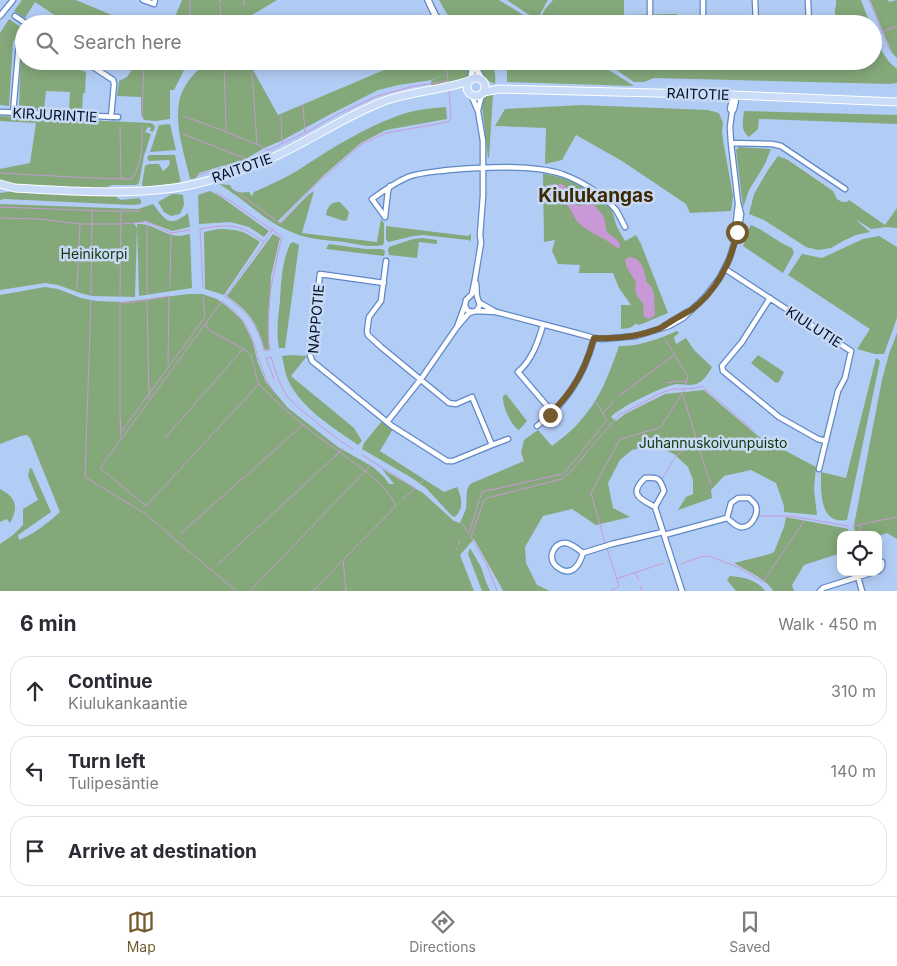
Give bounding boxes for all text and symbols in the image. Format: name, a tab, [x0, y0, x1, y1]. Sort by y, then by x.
search box	[15, 15, 882, 70]
icon: search	[33, 29, 61, 57]
text: Search here	[73, 31, 182, 54]
street label: RAITOTIE	[666, 84, 730, 103]
street label: KIRJURINTIE	[12, 104, 98, 125]
street label: RAITOTIE	[209, 149, 274, 186]
district label: Kiulukangas	[538, 184, 654, 207]
route start	[726, 221, 749, 244]
park label: Heinikorpi	[61, 245, 127, 262]
street label: NAPPOTIE	[304, 284, 327, 354]
street label: KIULUTIE	[783, 302, 845, 351]
route end	[539, 404, 562, 427]
park label: Juhannuskoivunpuisto	[639, 434, 787, 451]
map controls	[837, 531, 882, 576]
button: locate	[837, 531, 882, 576]
text: 6 min	[20, 611, 77, 636]
text: Walk · 450 m	[778, 614, 877, 634]
text: Continue	[68, 670, 153, 693]
icon: ahead	[21, 677, 49, 705]
text: 310 m	[831, 681, 876, 701]
text: Kiulukankaantie	[68, 693, 188, 713]
text: Turn left	[68, 750, 146, 773]
icon: left	[21, 757, 49, 785]
text: 140 m	[831, 761, 876, 781]
text: Tulipesäntie	[68, 773, 159, 793]
icon: arrive	[21, 837, 49, 865]
text: Arrive at destination	[68, 840, 257, 863]
tab: Map	[127, 908, 156, 955]
tab: Directions	[409, 908, 476, 955]
tab: Saved	[729, 908, 770, 955]

